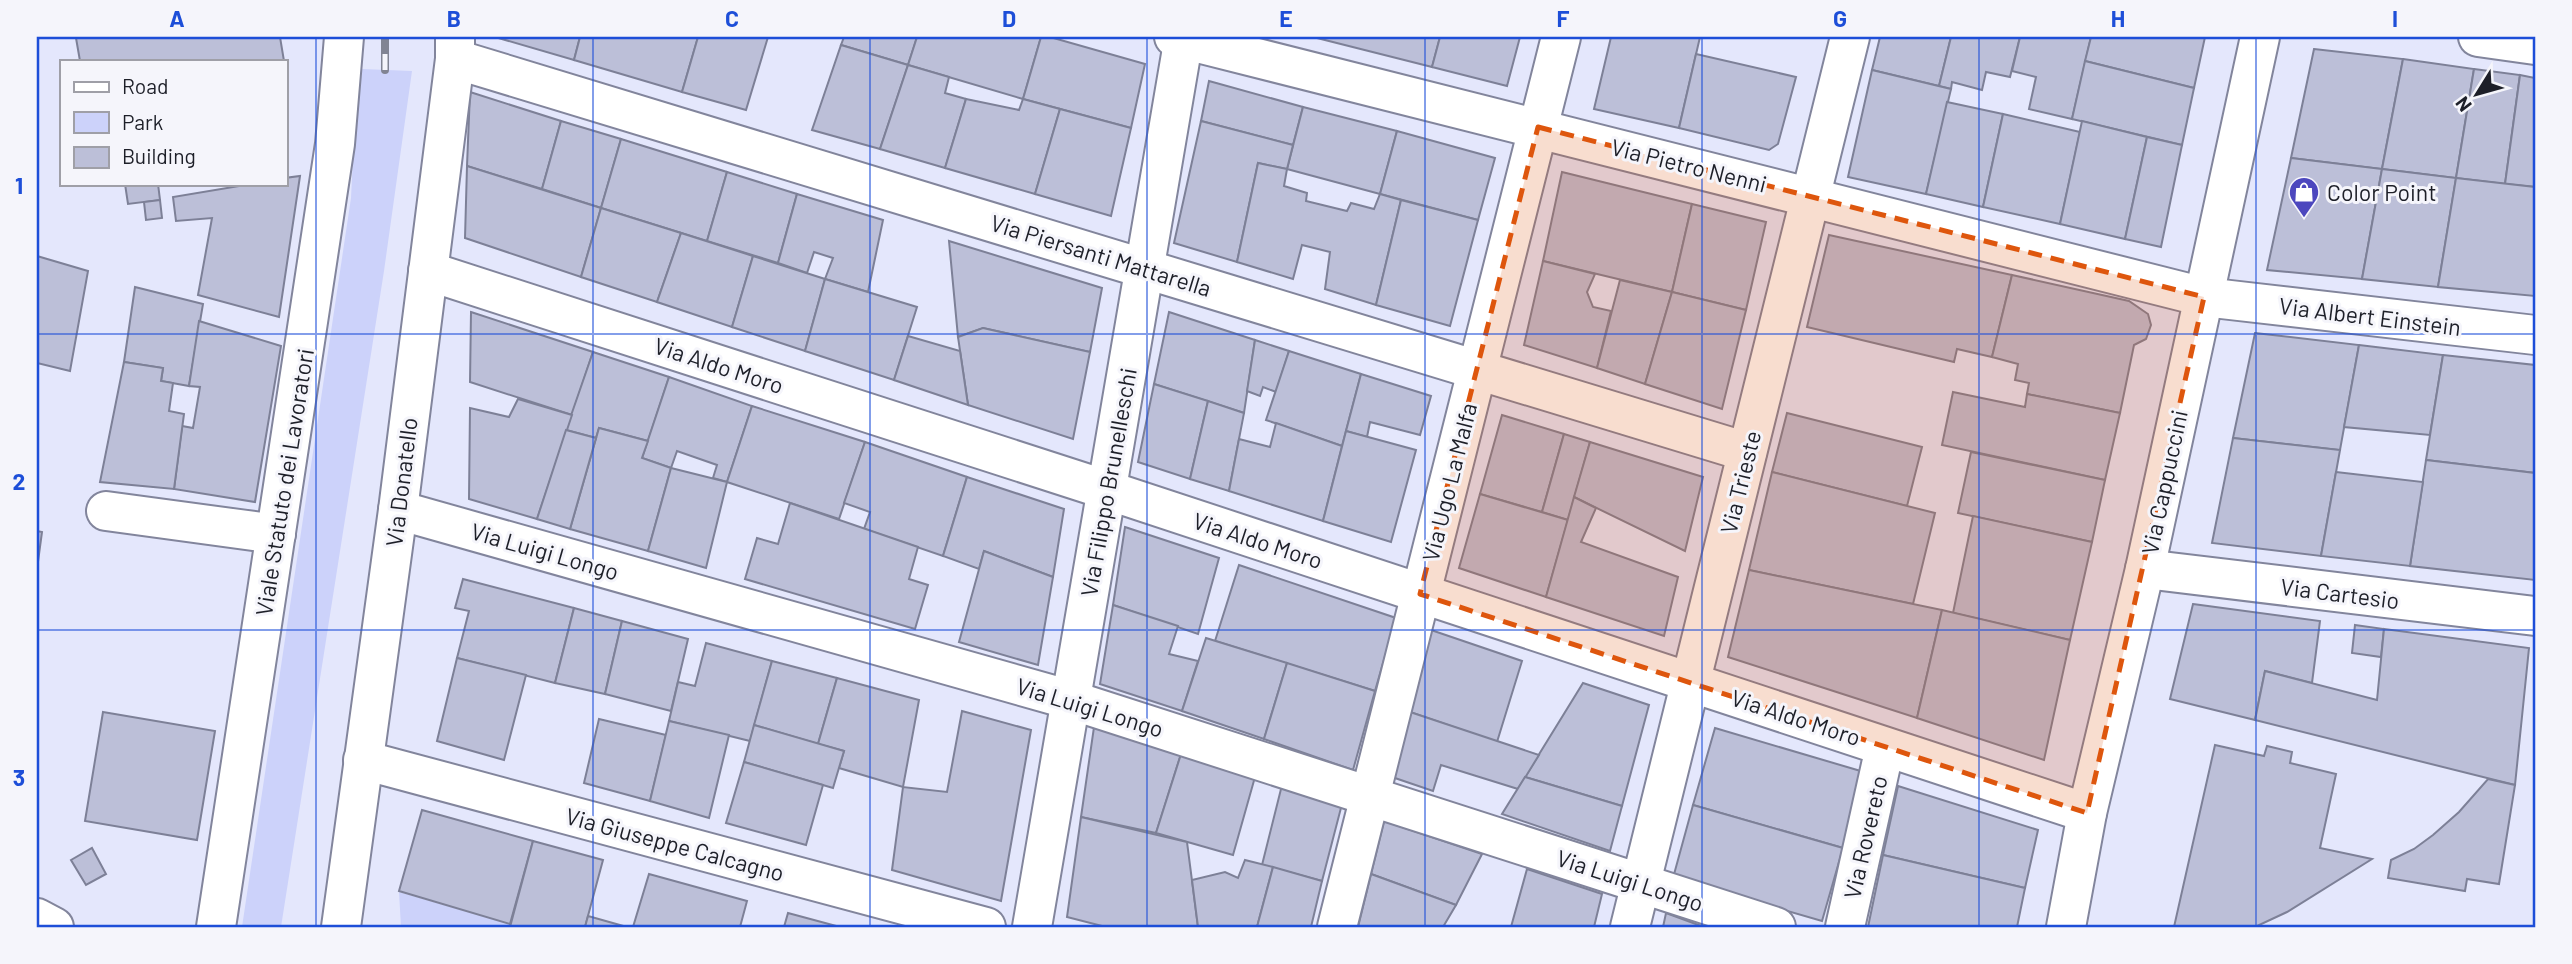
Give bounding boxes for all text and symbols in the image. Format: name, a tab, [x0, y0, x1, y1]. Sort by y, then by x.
text: A	[169, 4, 185, 32]
text: B	[447, 4, 461, 32]
text: C	[725, 4, 739, 32]
text: D	[1002, 4, 1016, 32]
text: E	[1279, 4, 1293, 32]
text: F	[1557, 4, 1570, 32]
text: G	[1833, 4, 1847, 32]
text: H	[2111, 4, 2125, 32]
text: I	[2392, 4, 2398, 32]
legend	[60, 60, 287, 186]
north arrow	[2442, 60, 2512, 130]
text: Road	[122, 73, 168, 98]
text: N	[2450, 93, 2476, 117]
text: Park	[122, 109, 163, 134]
street label: Via Pietro Nenni	[1608, 132, 1770, 198]
text: Building	[122, 143, 196, 168]
text: 1	[15, 171, 23, 199]
shop icon: Color Point	[2287, 175, 2321, 219]
place label: Color Point	[2327, 178, 2437, 206]
street label: Via Piersanti Mattarella	[987, 208, 1215, 302]
street label: Via Albert Einstein	[2277, 291, 2463, 341]
street label: Via Aldo Moro	[651, 331, 787, 399]
street label: Viale Statuto dei Lavoratori	[249, 346, 319, 618]
street label: Via Filippo Brunelleschi	[1074, 365, 1142, 599]
street label: Via Ugo La Malfa	[1416, 400, 1482, 564]
street label: Via Cappuccini	[2135, 407, 2193, 557]
street label: Via Donatello	[379, 416, 423, 548]
street label: Via Trieste	[1714, 428, 1766, 536]
text: 2	[13, 467, 25, 495]
street label: Via Aldo Moro	[1190, 506, 1326, 574]
street label: Via Luigi Longo	[468, 517, 622, 585]
street label: Via Cartesio	[2279, 572, 2401, 614]
street label: Via Luigi Longo	[1013, 671, 1167, 743]
street label: Via Aldo Moro	[1728, 683, 1864, 751]
text: 3	[13, 763, 25, 791]
street label: Via Rovereto	[1837, 773, 1893, 901]
street label: Via Giuseppe Calcagno	[563, 801, 787, 887]
street label: Via Luigi Longo	[1553, 843, 1707, 917]

